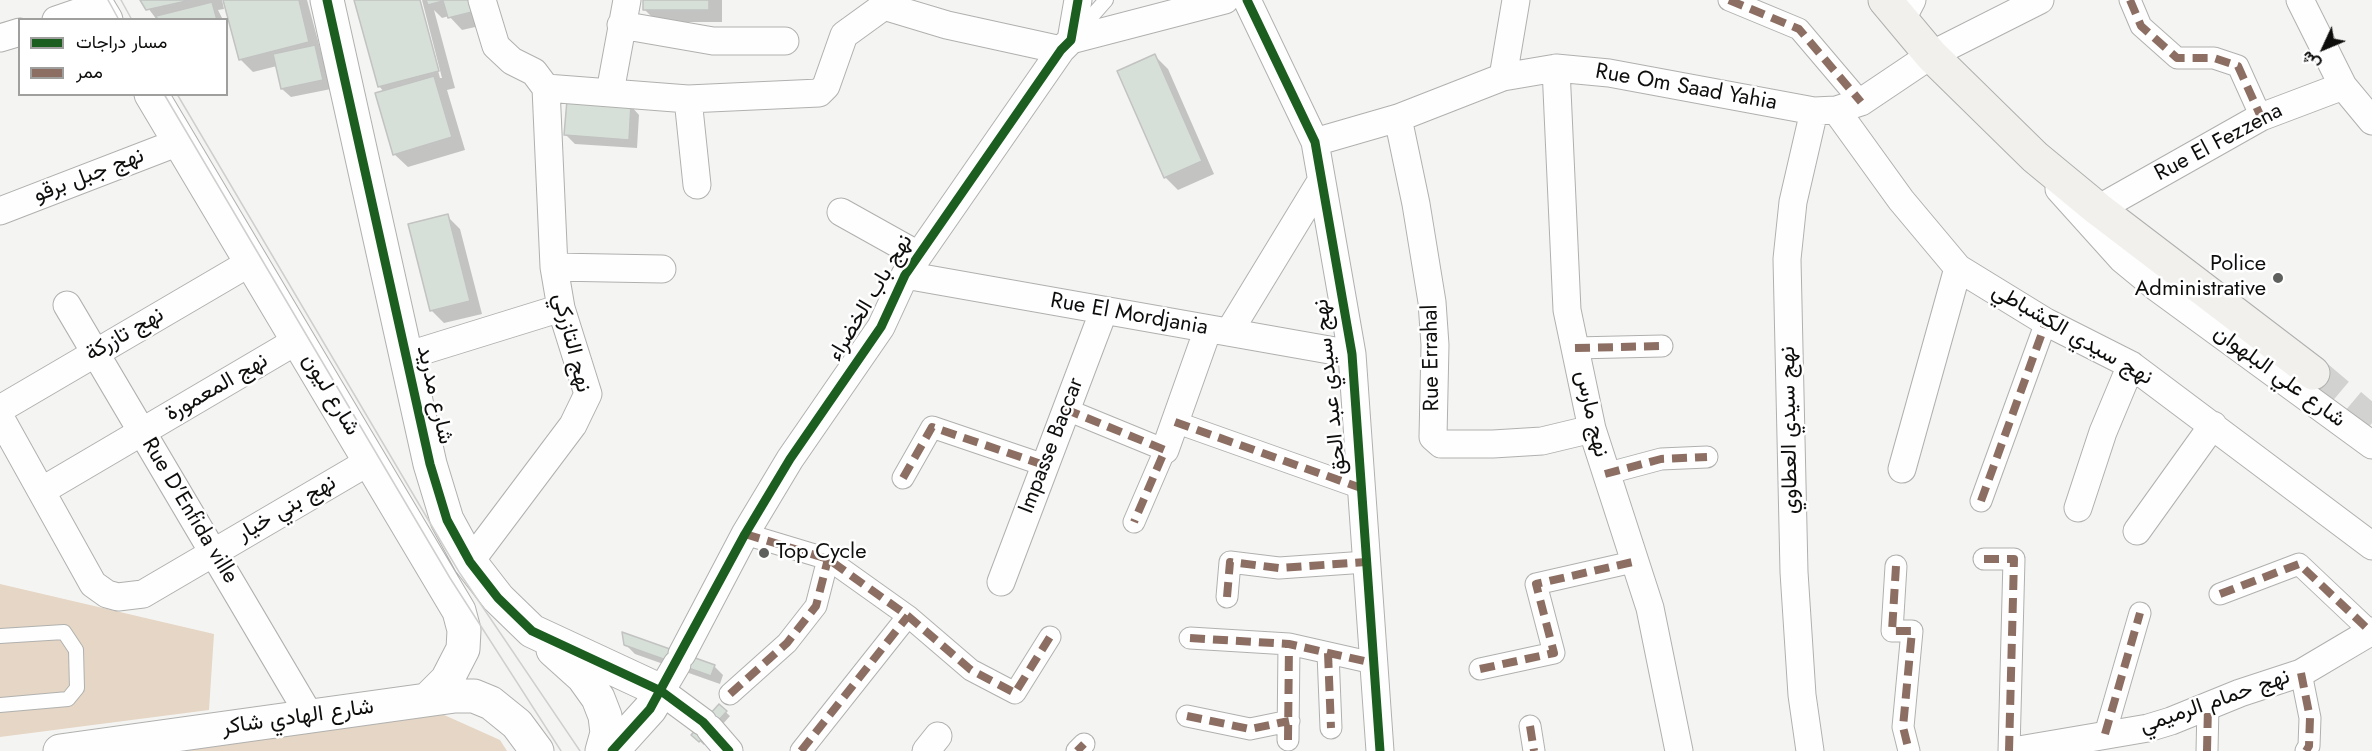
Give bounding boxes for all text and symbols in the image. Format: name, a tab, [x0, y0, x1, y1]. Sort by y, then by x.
legend	[18, 18, 228, 96]
north arrow	[2294, 18, 2354, 78]
text: مسار دراجات	[76, 29, 167, 55]
text: ش	[2296, 46, 2326, 76]
text: ممر	[76, 59, 103, 85]
street label: Rue Om Saad Yahia	[1593, 59, 1779, 117]
street label: Rue El Fezzena	[2151, 98, 2287, 188]
street label: نهج جبل برقو	[30, 143, 148, 209]
street label: نهج باب الخضراء	[823, 230, 919, 366]
place label: Police Administrative	[2135, 252, 2266, 304]
marker: Police Administrative	[2271, 271, 2285, 285]
street label: نهج سيدي الكشباطي	[1987, 278, 2157, 392]
street label: Rue El Mordjania	[1048, 288, 1210, 342]
street label: نهج التازركي	[546, 291, 596, 395]
street label: نهج سيدي عبد الحق	[1309, 298, 1353, 476]
street label: نهج تازركة	[81, 302, 169, 368]
street label: Rue Errahal	[1418, 304, 1446, 412]
street label: شارع علي البلهوان	[2208, 320, 2350, 434]
street label: شارع مدريد	[410, 343, 458, 447]
street label: نهج سيدي العطاوي	[1775, 346, 1805, 514]
street label: نهج المعمورة	[161, 348, 273, 428]
street label: شارع ليون	[295, 349, 365, 441]
street label: نهج مارس	[1568, 368, 1614, 460]
street label: Impasse Baccar	[1014, 374, 1090, 518]
street label: Rue D'Enfida ville	[135, 433, 243, 589]
street label: نهج بني خيار	[233, 470, 341, 548]
place label: Top Cycle	[776, 540, 867, 566]
marker: Top Cycle	[757, 546, 771, 560]
street label: نهج حمام الرميمي	[2137, 664, 2293, 740]
street label: شارع الهادي شاكر	[220, 694, 376, 742]

